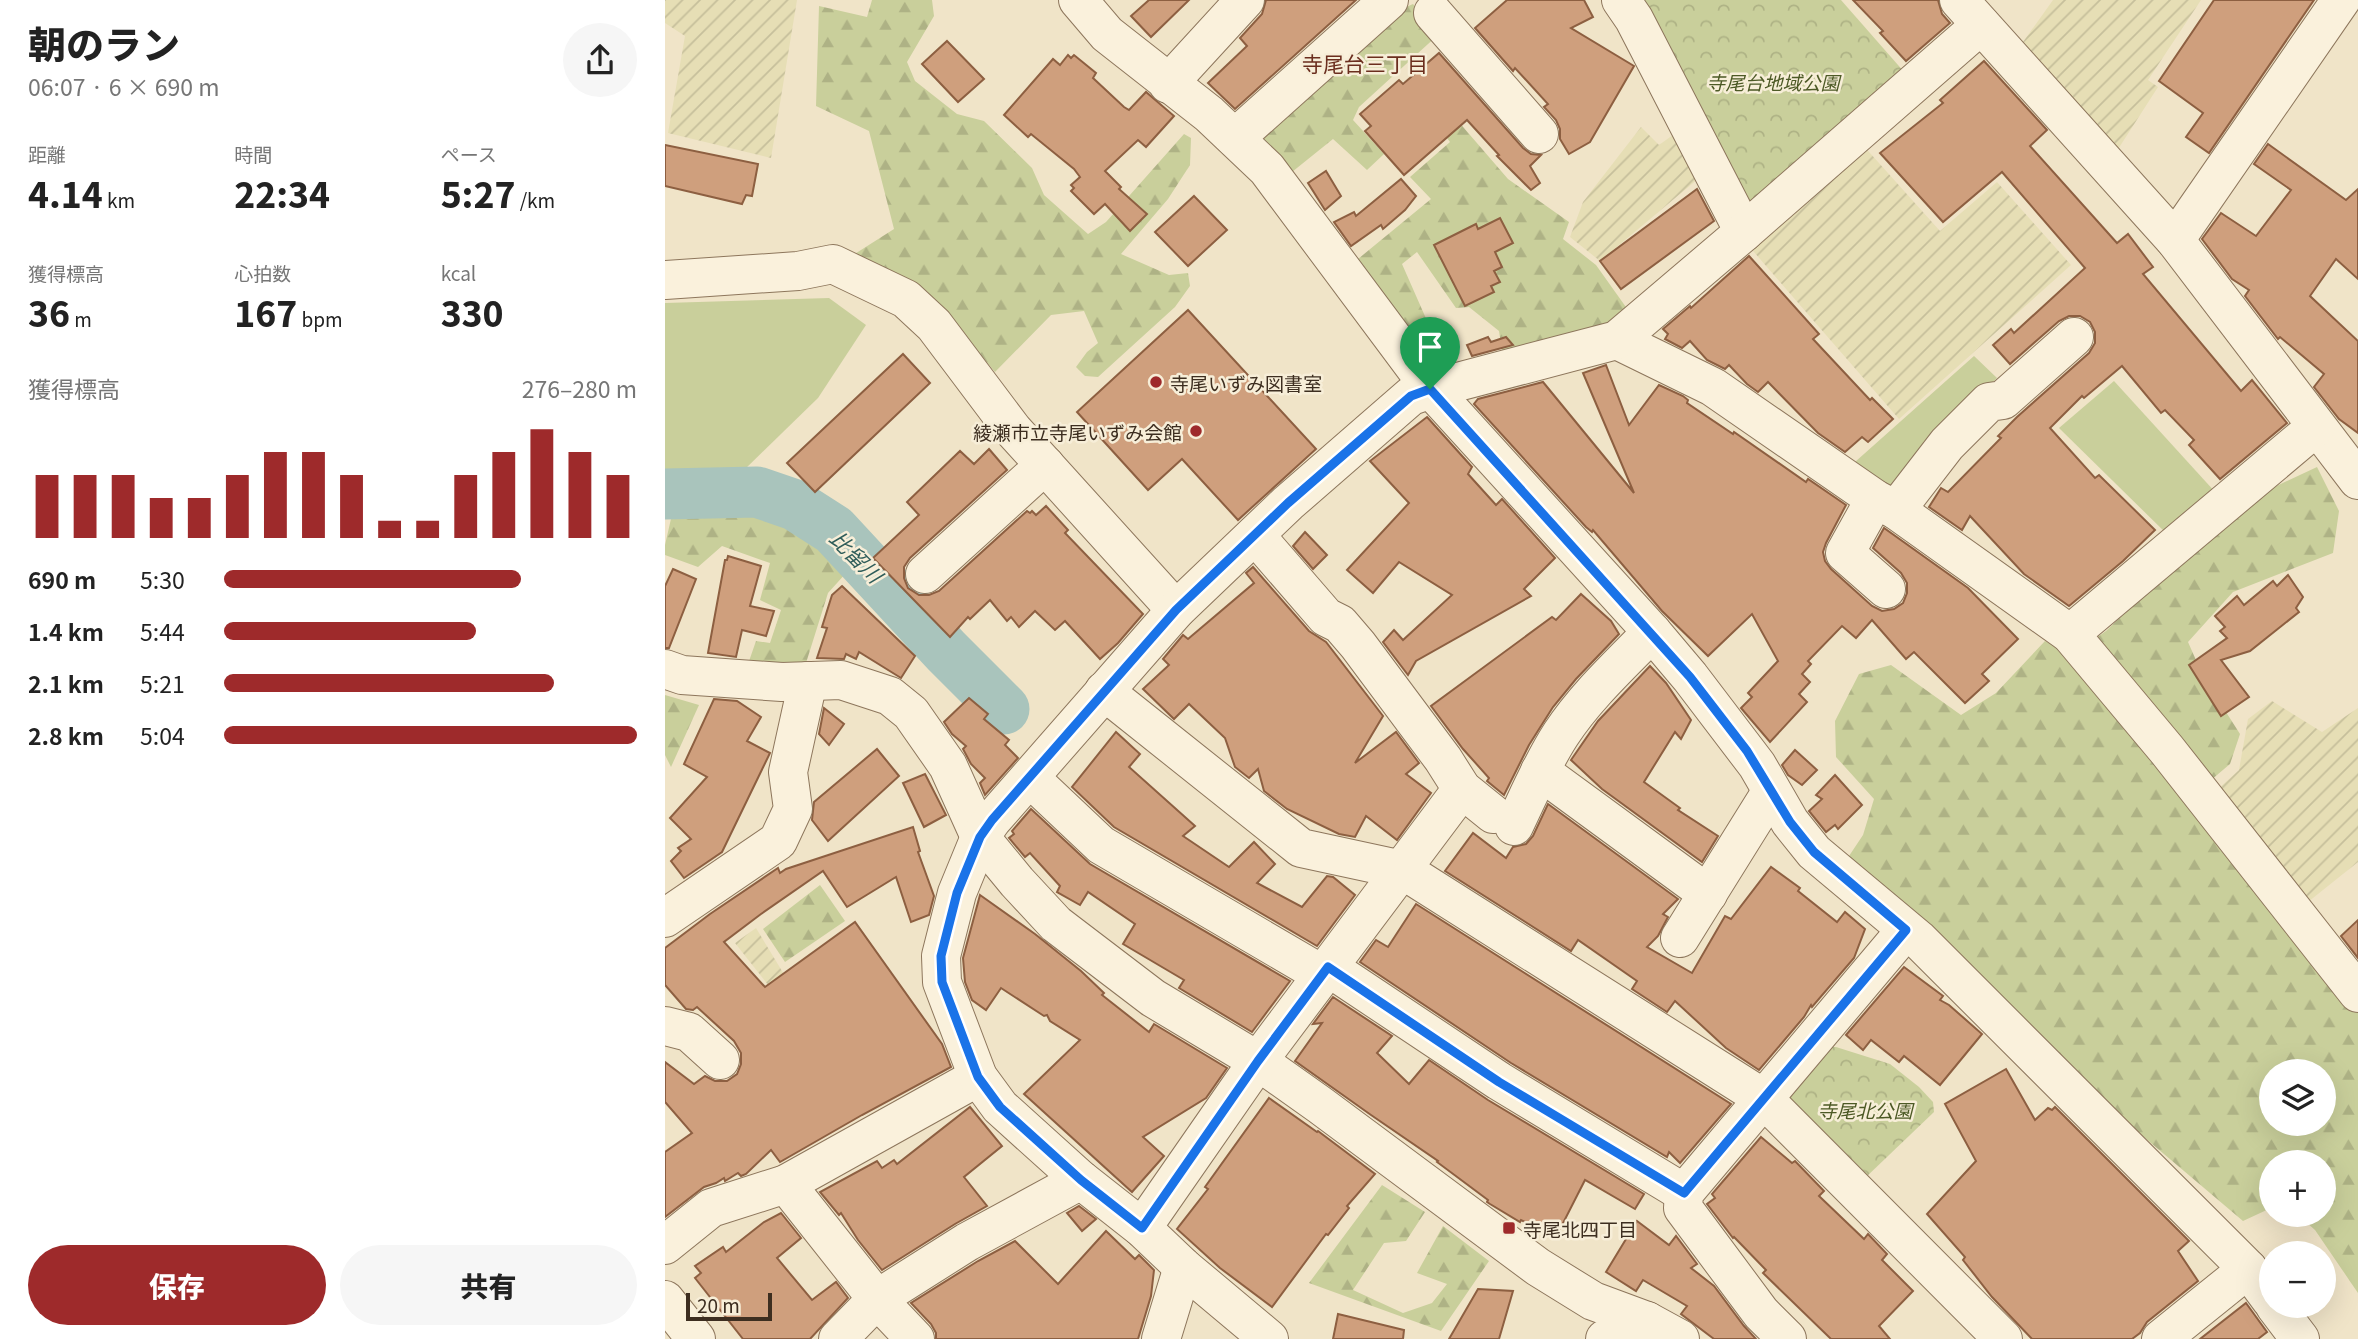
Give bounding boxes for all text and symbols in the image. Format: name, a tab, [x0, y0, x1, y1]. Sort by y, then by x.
text: 朝のラン	[28, 15, 180, 70]
button: share	[563, 23, 637, 97]
district label: 寺尾台三丁目	[1302, 48, 1428, 78]
park label: 寺尾台地域公園	[1706, 68, 1842, 95]
text: 06:07 · 6 × 690 m	[28, 69, 219, 103]
text: 距離	[28, 140, 66, 167]
text: 時間	[234, 140, 272, 167]
text: ペース	[441, 140, 497, 167]
text: 4.14	[28, 167, 103, 218]
text: 22:34	[234, 167, 330, 218]
text: 5:27	[441, 167, 515, 218]
text: km	[103, 186, 135, 213]
text: /km	[515, 186, 555, 213]
text: 獲得標高	[28, 259, 104, 286]
text: 心拍数	[234, 259, 291, 286]
text: kcal	[441, 259, 476, 286]
text: 36	[28, 286, 70, 337]
text: 167	[234, 286, 297, 337]
text: 330	[441, 286, 504, 337]
text: m	[70, 305, 92, 332]
text: bpm	[297, 305, 343, 332]
pin	[1400, 317, 1460, 389]
icon: arrive	[1411, 328, 1449, 366]
place label: 寺尾いずみ図書室	[1170, 369, 1322, 396]
text: 獲得標高	[28, 371, 120, 405]
text: 276–280 m	[522, 371, 637, 405]
marker: 寺尾いずみ図書室	[1148, 374, 1164, 390]
place label: 綾瀬市立寺尾いずみ会館	[973, 418, 1182, 445]
marker: 綾瀬市立寺尾いずみ会館	[1188, 423, 1204, 439]
water label: 比留川	[824, 523, 891, 590]
text: 690 m	[28, 562, 96, 596]
text: 5:30	[140, 562, 185, 596]
text: 1.4 km	[28, 614, 104, 648]
text: 5:44	[140, 614, 185, 648]
text: 2.1 km	[28, 666, 104, 700]
text: 5:21	[140, 666, 185, 700]
text: 2.8 km	[28, 718, 104, 752]
text: 5:04	[140, 718, 185, 752]
map controls	[2259, 1059, 2336, 1318]
button: layers	[2259, 1059, 2336, 1136]
park label: 寺尾北公園	[1817, 1096, 1915, 1123]
button: +	[2259, 1150, 2336, 1227]
place label: 寺尾北四丁目	[1523, 1215, 1637, 1242]
marker: 寺尾北四丁目	[1501, 1220, 1517, 1236]
button: −	[2259, 1241, 2336, 1318]
button: 保存	[28, 1245, 326, 1325]
button: 共有	[340, 1245, 637, 1325]
scale bar	[686, 1290, 772, 1322]
text: 20 m	[697, 1291, 740, 1318]

